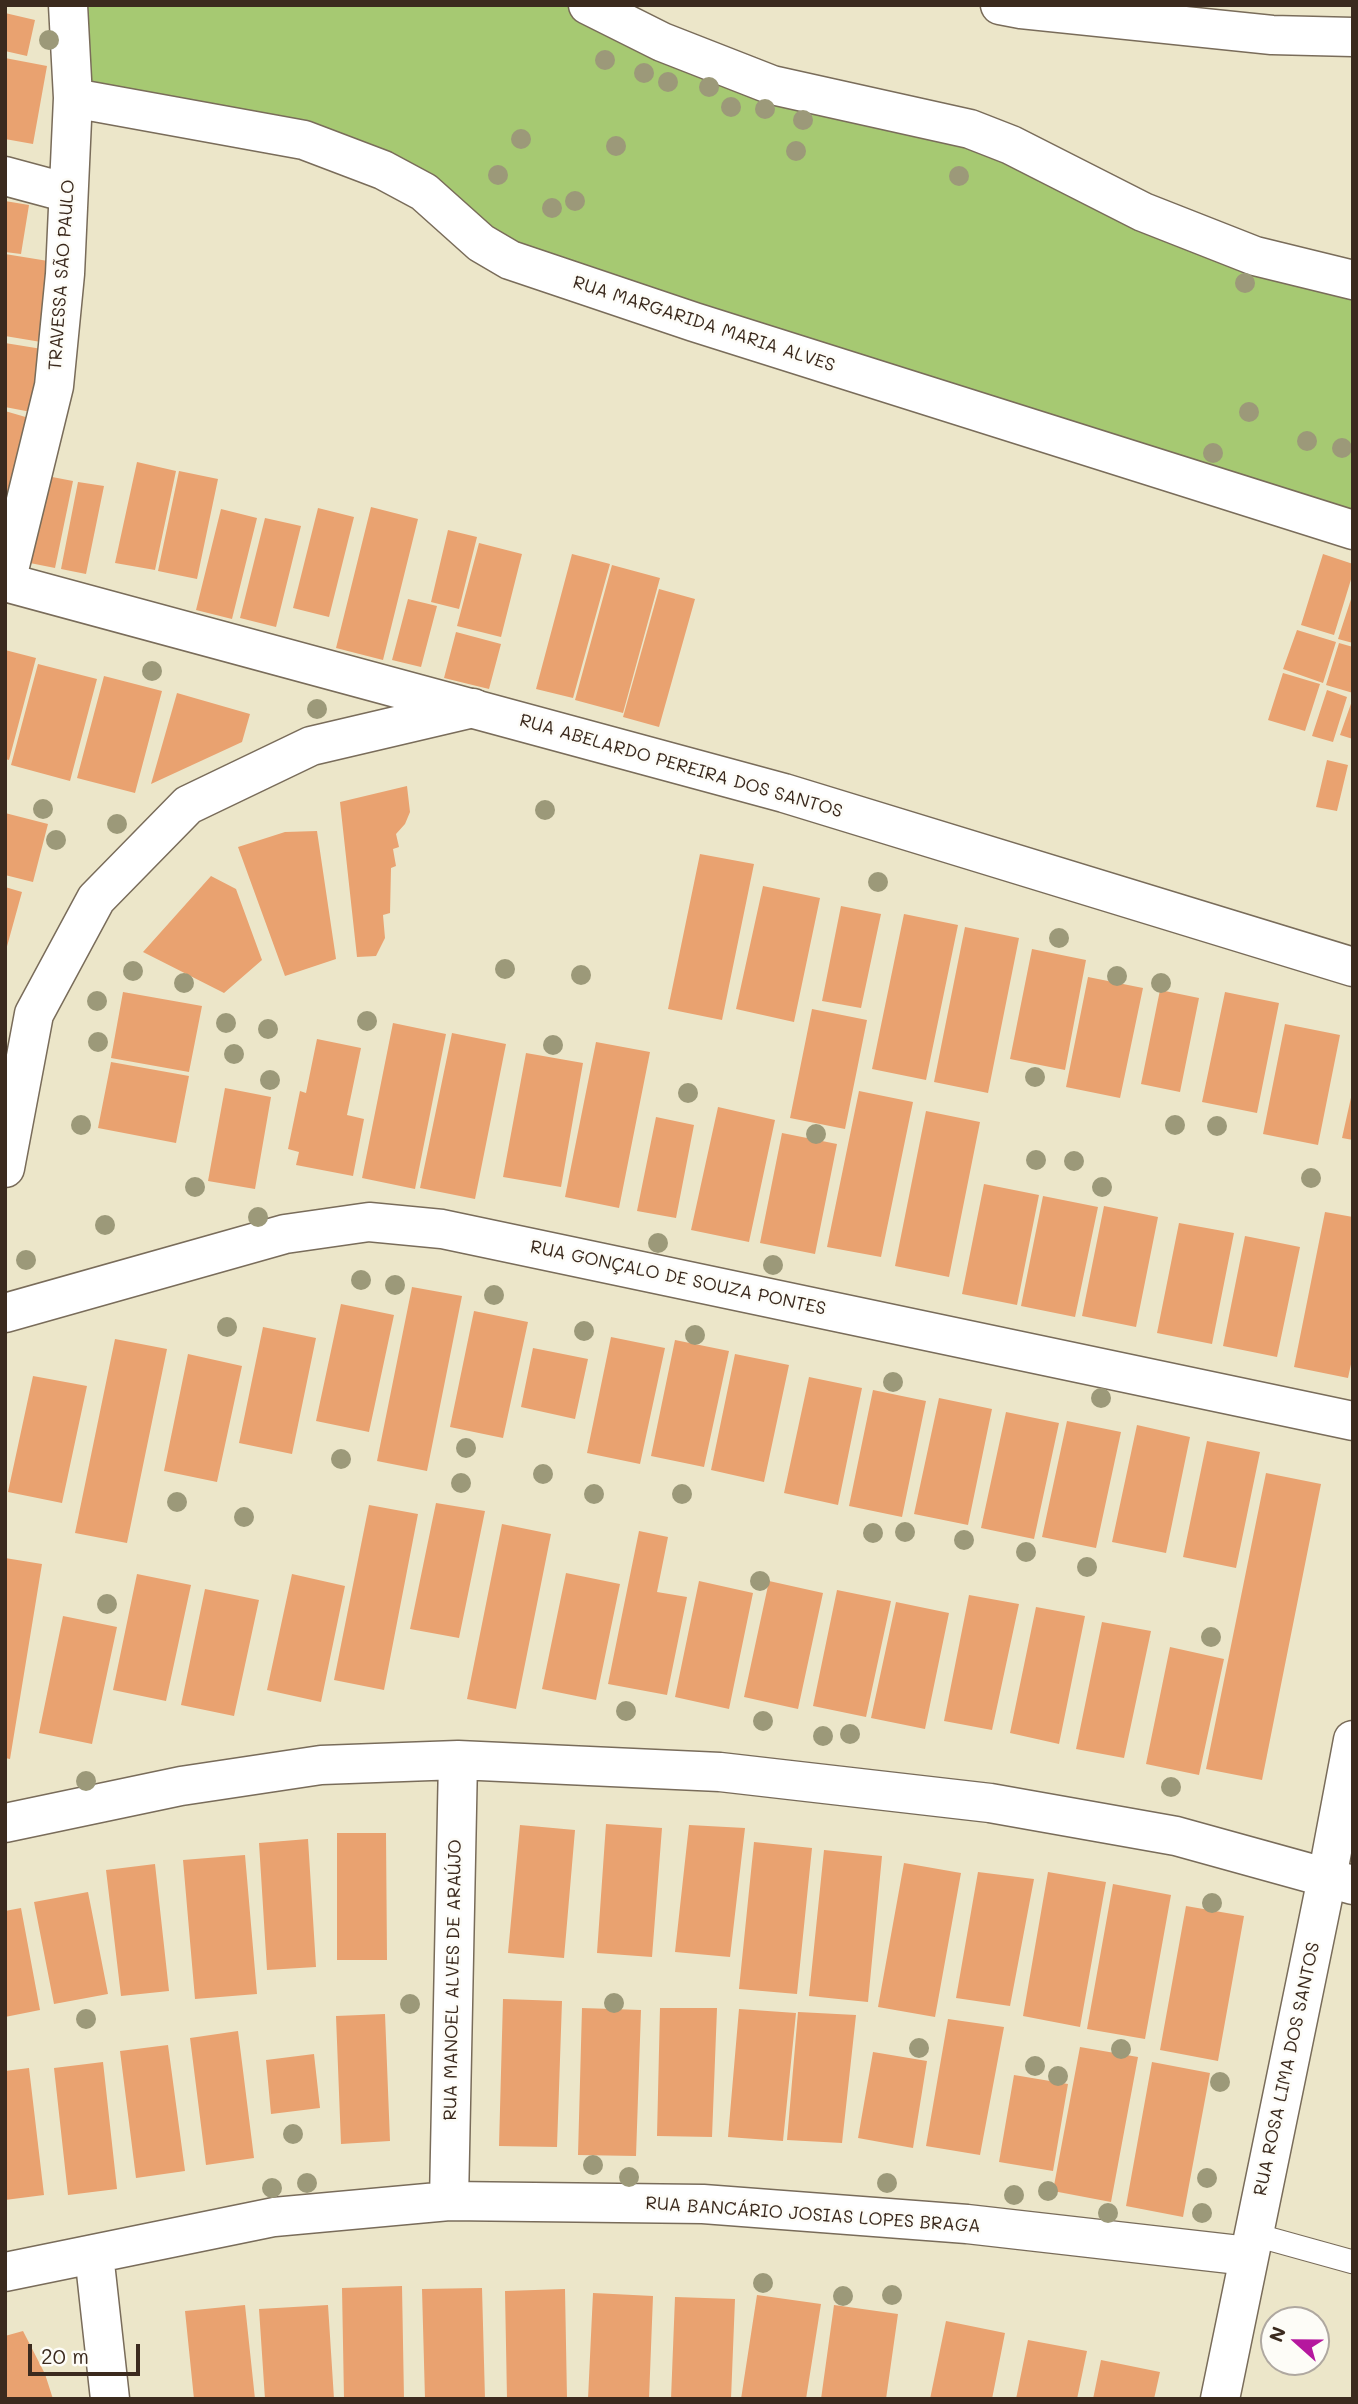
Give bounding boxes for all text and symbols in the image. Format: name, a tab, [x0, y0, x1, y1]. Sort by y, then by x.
street label: TRAVESSA SÃO PAULO	[45, 179, 79, 371]
street label: RUA MARGARIDA MARIA ALVES	[570, 271, 838, 377]
street label: RUA ABELARDO PEREIRA DOS SANTOS	[517, 709, 845, 823]
street label: RUA GONÇALO DE SOUZA PONTES	[528, 1236, 828, 1320]
street label: RUA MANOEL ALVES DE ARAÚJO	[440, 1839, 466, 2121]
street label: RUA ROSA LIMA DOS SANTOS	[1250, 1940, 1324, 2198]
street label: RUA BANCÁRIO JOSIAS LOPES BRAGA	[645, 2193, 981, 2237]
north arrow	[1260, 2306, 1330, 2376]
text: N	[1263, 2323, 1291, 2345]
scale bar	[32, 2330, 144, 2374]
text: 20 m	[41, 2342, 89, 2369]

